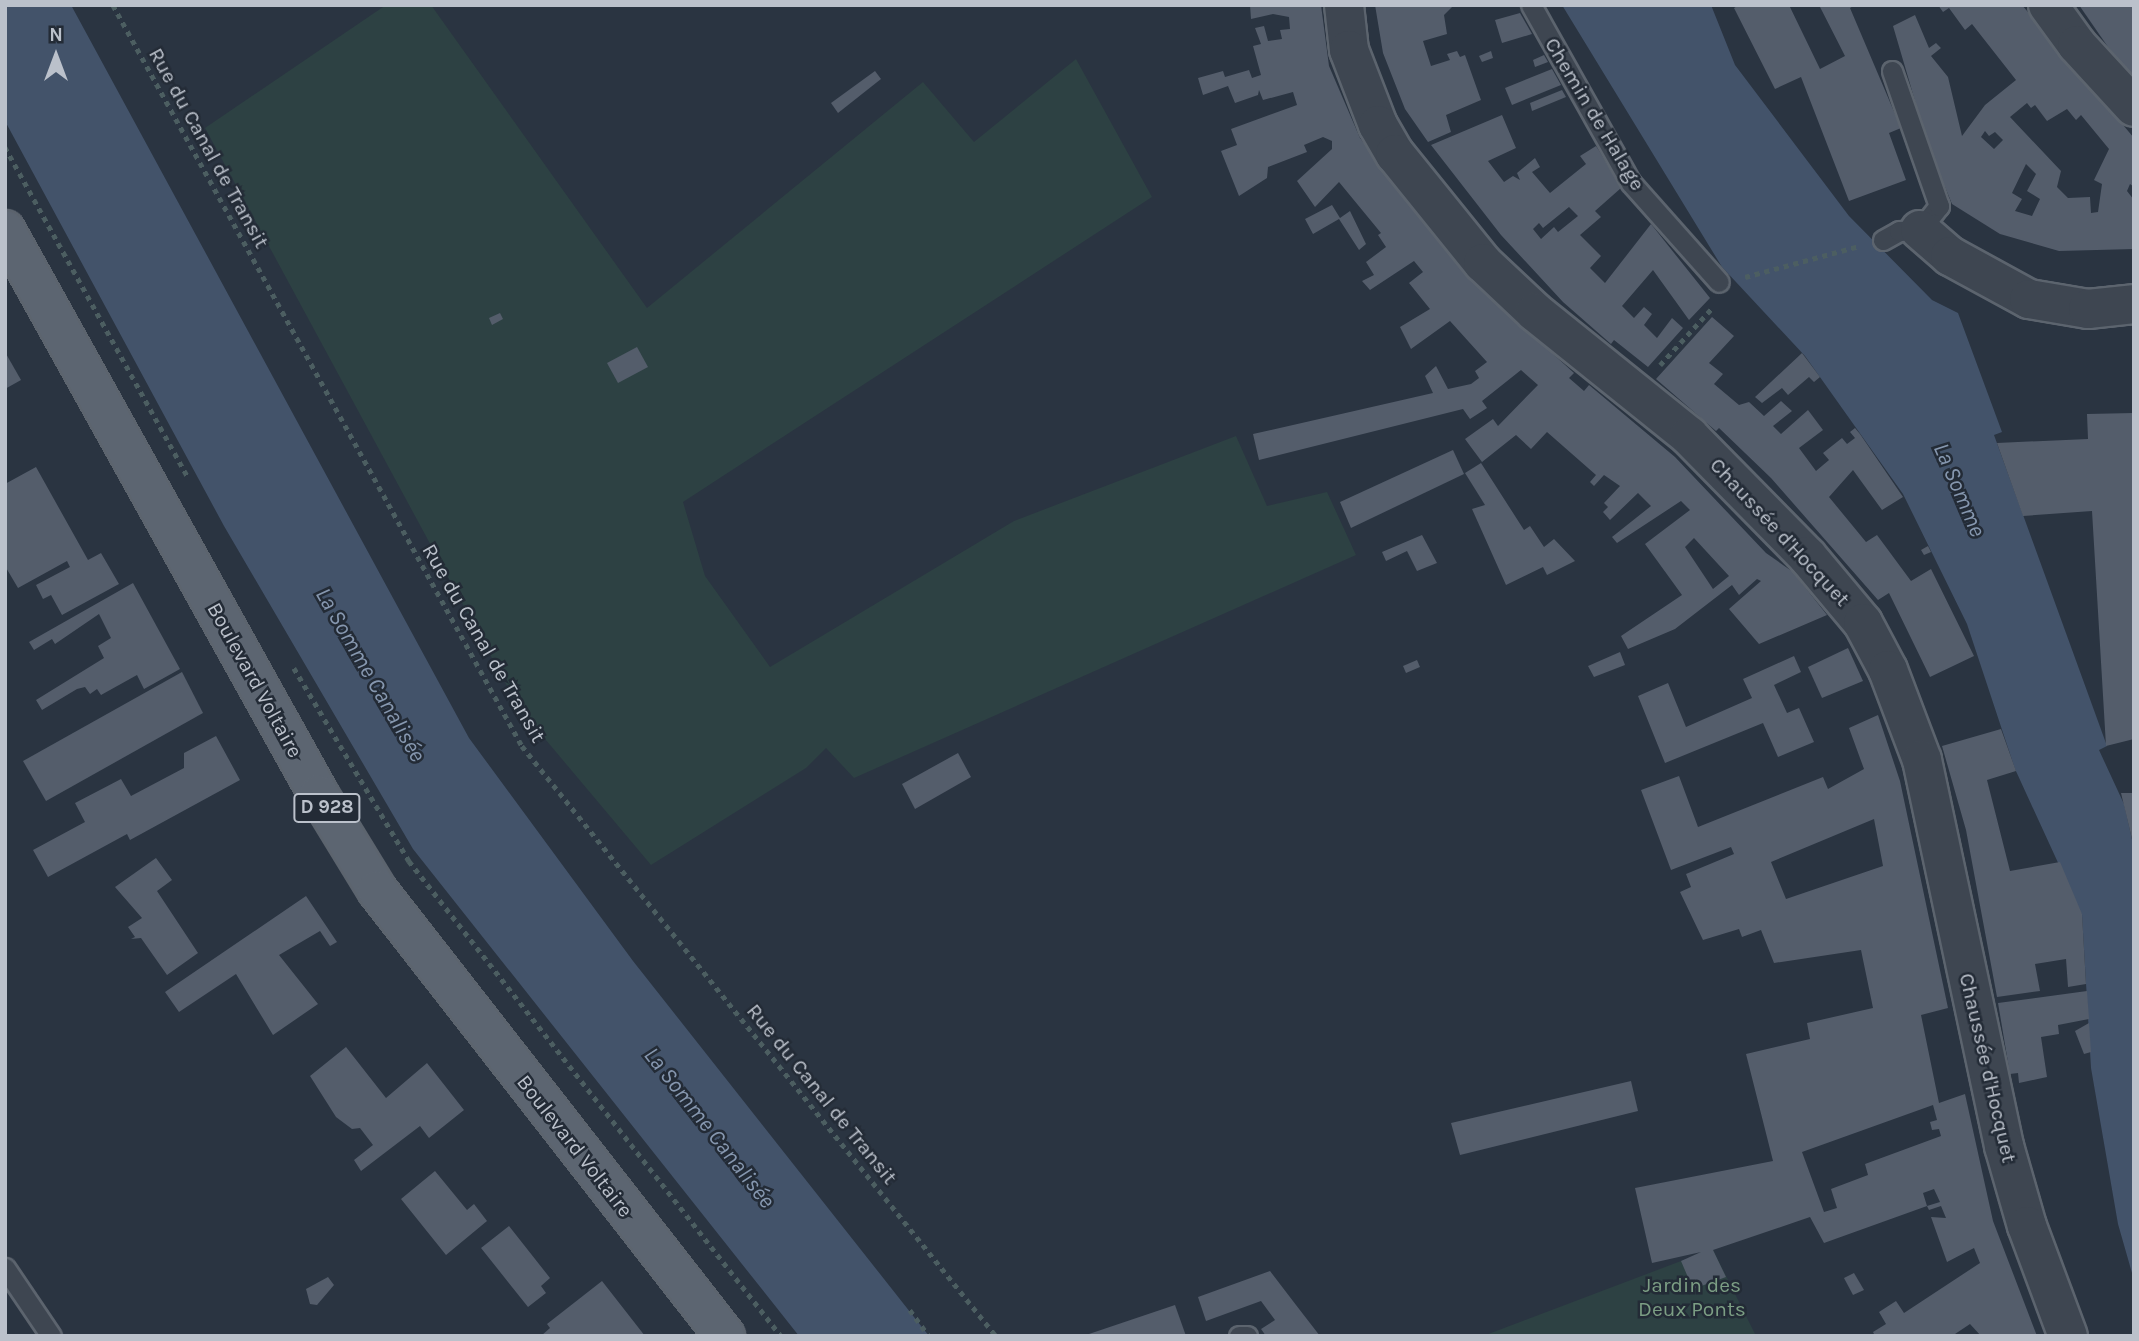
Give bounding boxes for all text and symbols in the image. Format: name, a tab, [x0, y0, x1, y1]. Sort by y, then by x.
north arrow	[21, 21, 91, 91]
text: N	[49, 24, 63, 46]
street label: Chemin de Halage	[1539, 33, 1651, 195]
street label: Rue du Canal de Transit	[143, 43, 275, 253]
water label: La Somme	[1927, 439, 1991, 541]
street label: Chaussée d'Hocquet	[1705, 453, 1855, 611]
street label: Rue du Canal de Transit	[417, 539, 551, 747]
water label: La Somme Canalisée	[309, 583, 431, 767]
street label: Boulevard Voltaire	[202, 598, 308, 762]
road number: D 928	[292, 792, 362, 824]
street label: Chaussée d'Hocquet	[1954, 971, 2022, 1165]
street label: Rue du Canal de Transit	[741, 999, 903, 1189]
water label: La Somme Canalisée	[638, 1042, 780, 1214]
street label: Boulevard Voltaire	[512, 1070, 638, 1222]
park label: Jardin des Deux Ponts	[1638, 1272, 1746, 1322]

